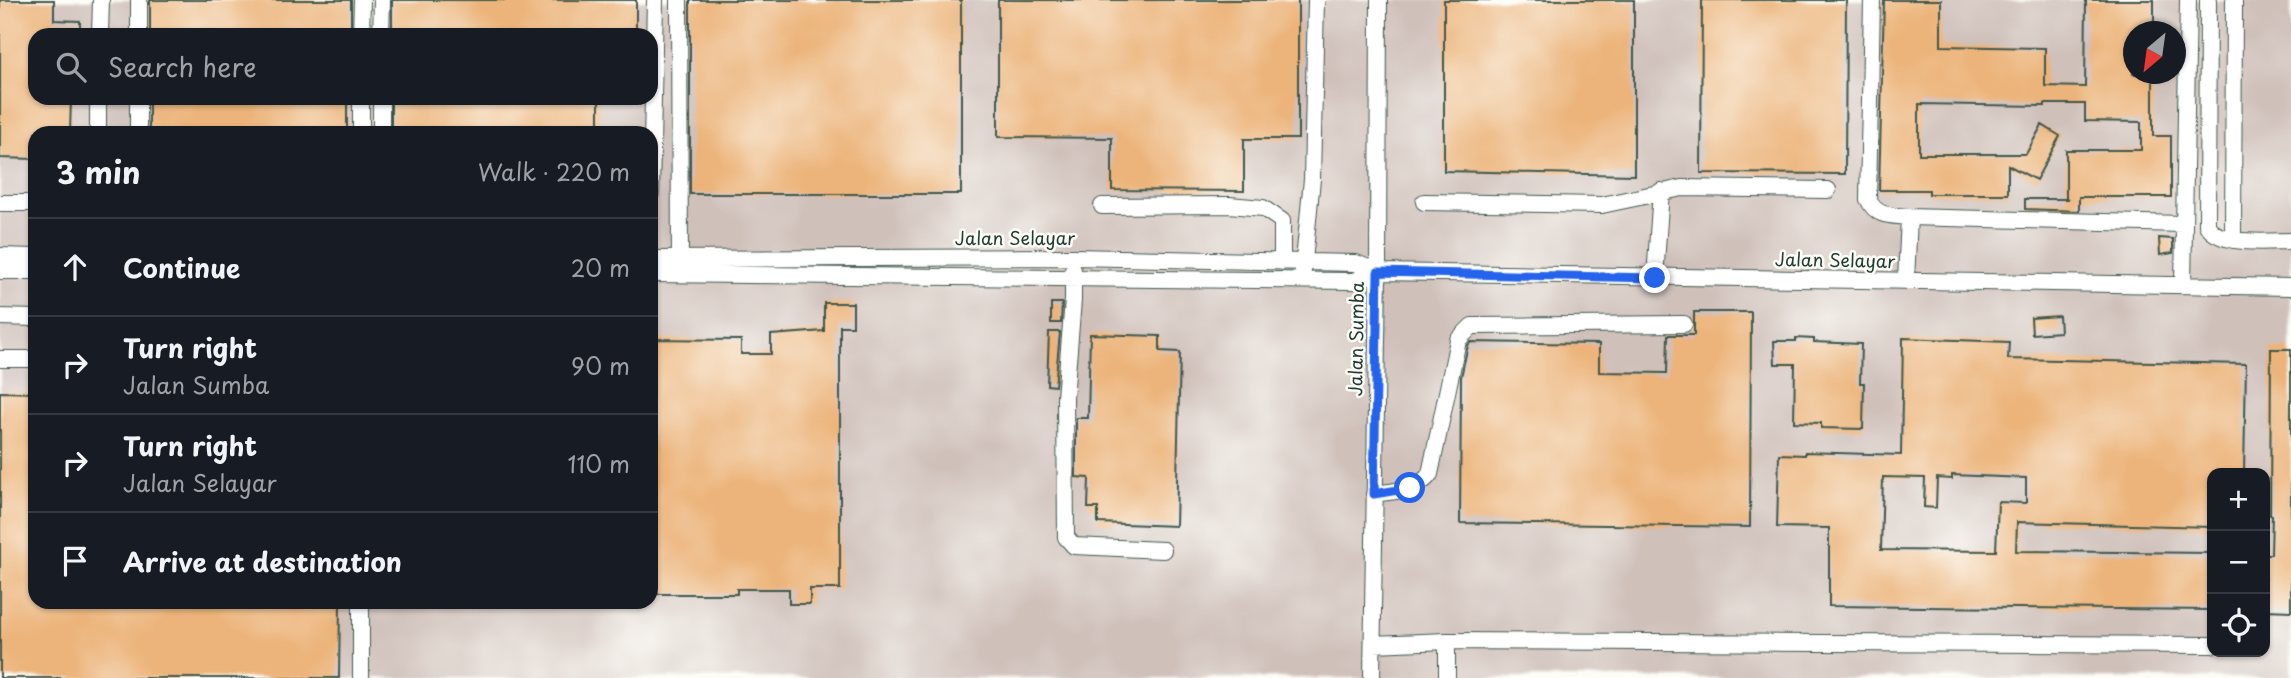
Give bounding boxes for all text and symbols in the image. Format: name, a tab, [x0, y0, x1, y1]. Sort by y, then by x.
north arrow	[2123, 21, 2186, 84]
search box	[28, 28, 658, 105]
text: Search here	[108, 47, 257, 86]
icon: search	[52, 48, 90, 86]
text: 3 min	[56, 149, 141, 194]
text: Walk · 220 m	[478, 154, 630, 189]
street label: Jalan Selayar	[955, 224, 1076, 251]
street label: Jalan Selayar	[1775, 245, 1896, 274]
icon: ahead	[56, 248, 94, 286]
text: Continue	[123, 248, 240, 287]
text: 20 m	[571, 250, 630, 285]
route end	[1639, 262, 1670, 293]
street label: Jalan Sumba	[1341, 281, 1370, 396]
text: Turn right	[123, 328, 257, 367]
icon: right	[56, 346, 94, 384]
text: 90 m	[571, 348, 630, 383]
text: Jalan Sumba	[123, 367, 269, 402]
text: Turn right	[123, 426, 257, 465]
icon: right	[56, 444, 94, 482]
text: 110 m	[568, 446, 630, 481]
text: Jalan Selayar	[123, 465, 277, 500]
map controls	[2207, 468, 2270, 657]
button: +	[2207, 468, 2270, 531]
route start	[1394, 472, 1425, 503]
button: −	[2207, 531, 2270, 594]
icon: arrive	[56, 542, 94, 580]
text: Arrive at destination	[123, 542, 402, 581]
button: locate	[2207, 594, 2270, 657]

